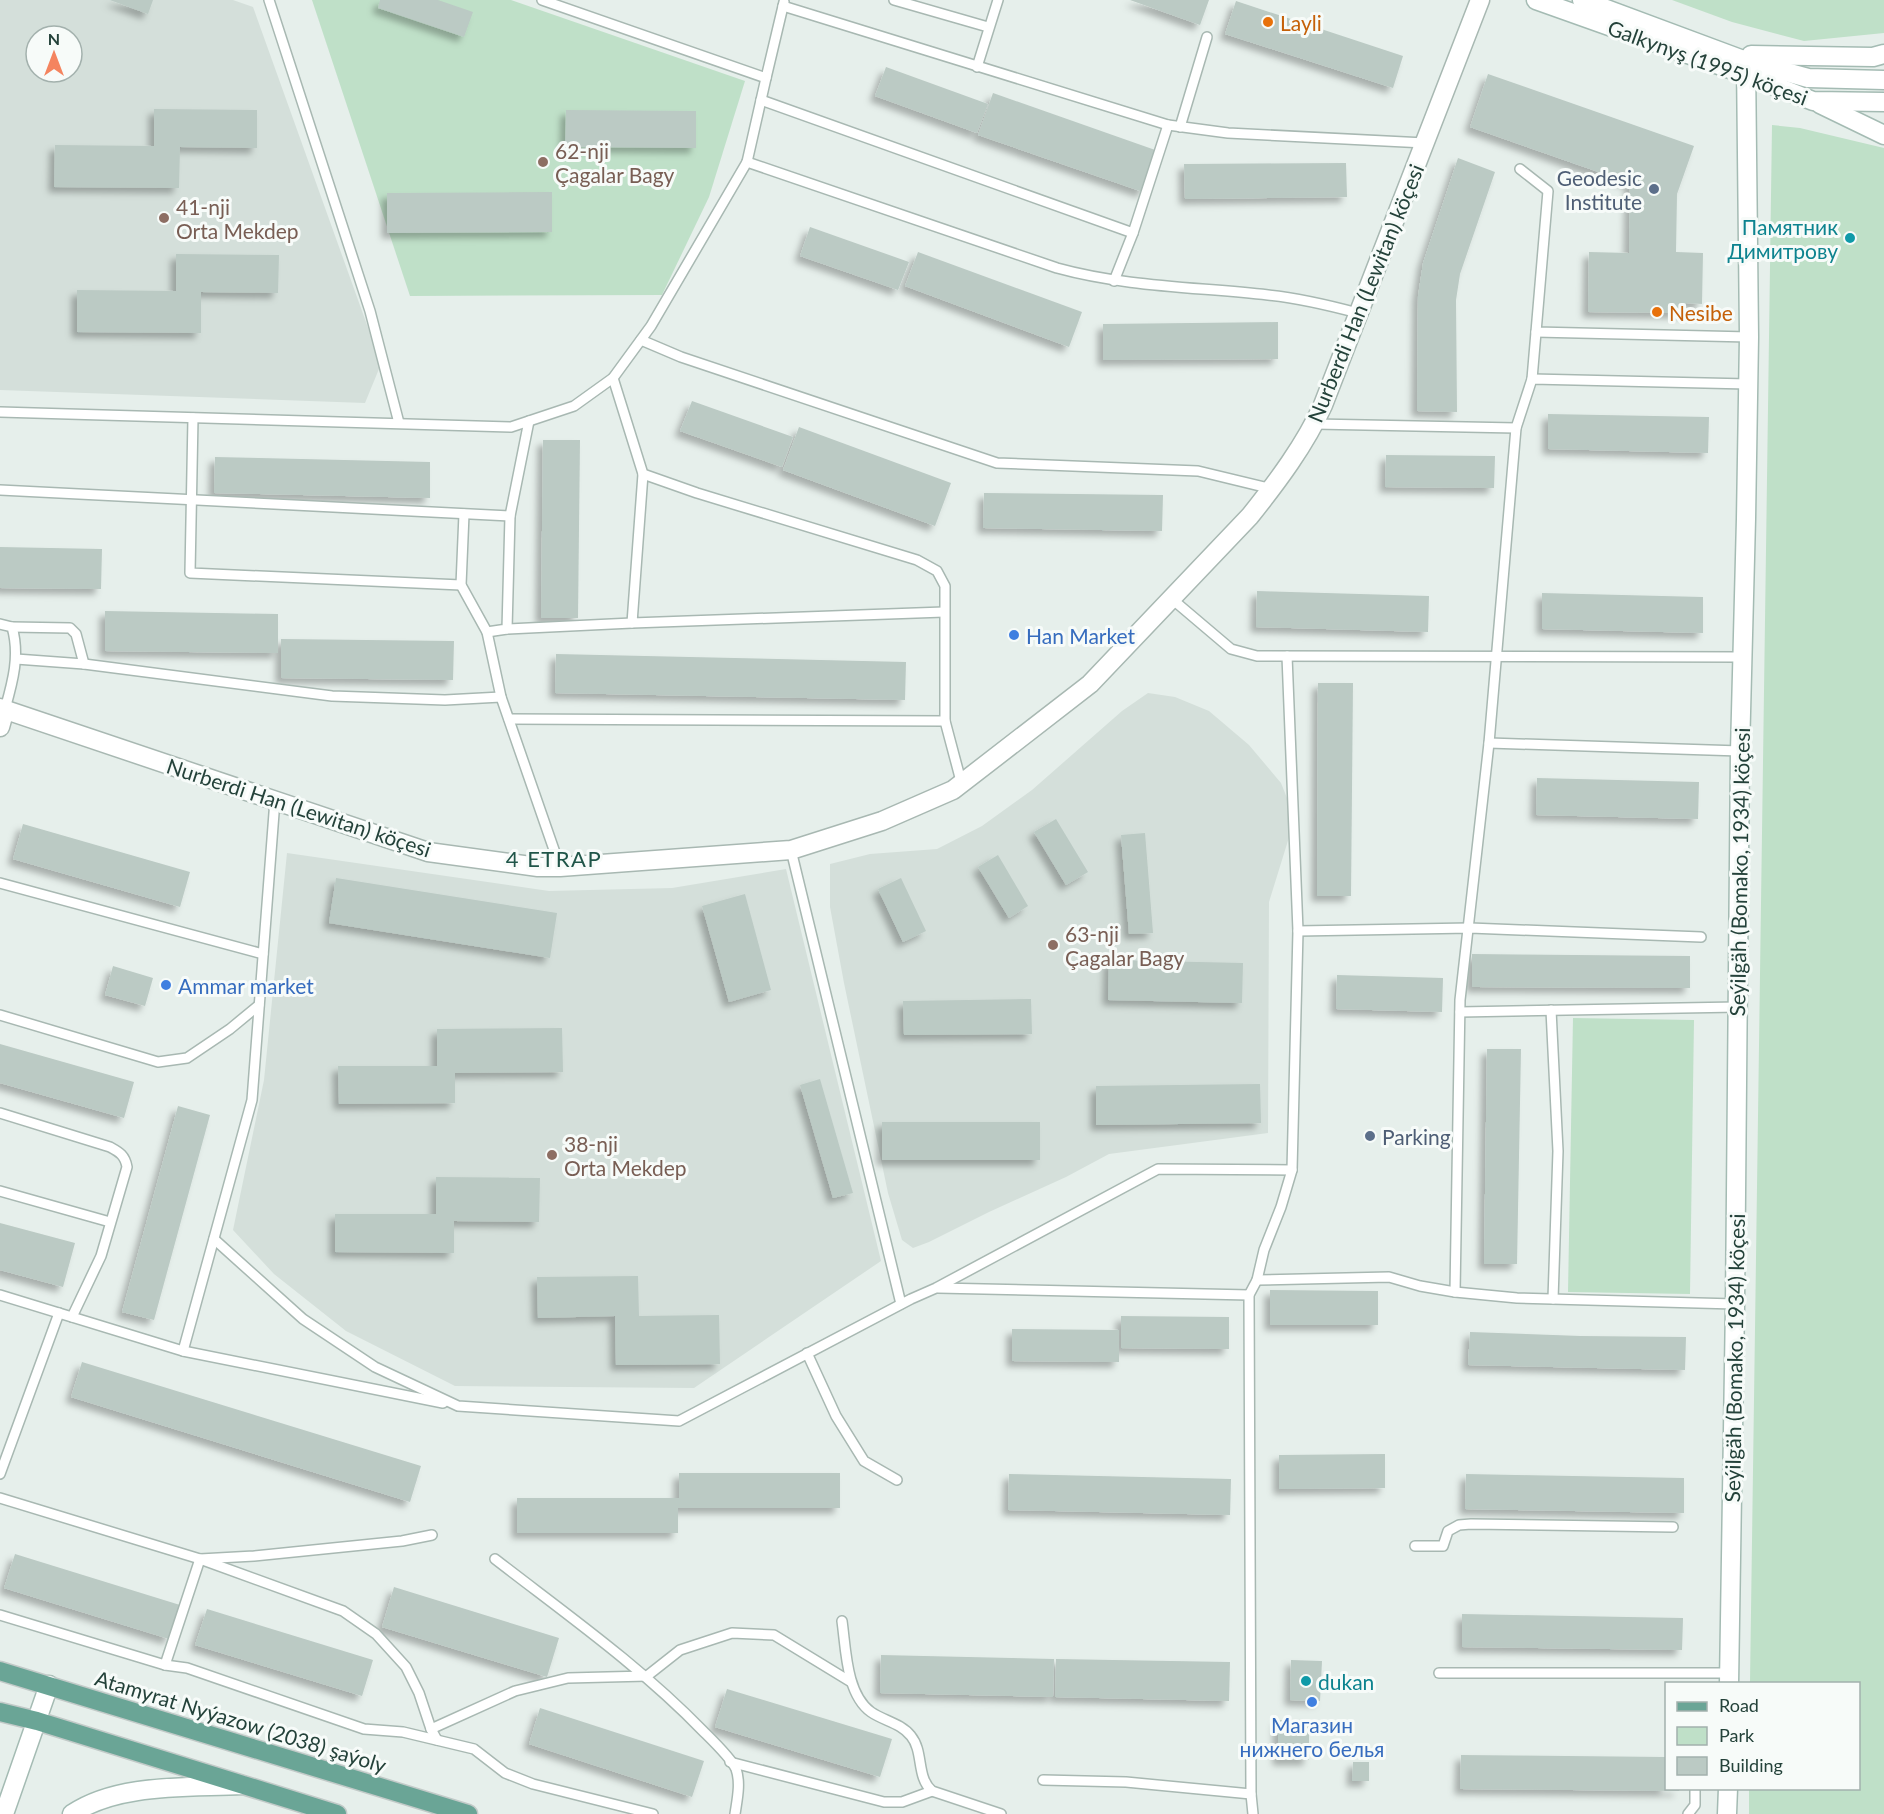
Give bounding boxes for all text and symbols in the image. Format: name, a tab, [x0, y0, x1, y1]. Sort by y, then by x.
place label: Layli	[1280, 10, 1322, 35]
street label: Galkynyş (1995) köçesi	[1605, 14, 1811, 110]
marker: Layli	[1261, 15, 1275, 29]
north arrow	[24, 24, 84, 84]
text: N	[48, 29, 60, 48]
place label: 62-nji Çagalar Bagy	[555, 138, 675, 187]
marker: 62-nji Çagalar Bagy	[536, 155, 550, 169]
street label: Nurberdi Han (Lewitan) köçesi	[1302, 160, 1428, 426]
place label: Geodesic Institute	[1557, 165, 1642, 214]
marker: Geodesic Institute	[1647, 182, 1661, 196]
place label: 41-nji Orta Mekdep	[176, 194, 299, 243]
marker: 41-nji Orta Mekdep	[157, 211, 171, 225]
place label: Памятник Димитрову	[1727, 214, 1838, 263]
marker: Памятник Димитрову	[1843, 231, 1857, 245]
place label: Nesibe	[1669, 300, 1733, 325]
marker: Nesibe	[1650, 305, 1664, 319]
place label: Han Market	[1026, 623, 1136, 648]
marker: Han Market	[1007, 628, 1021, 642]
street label: Seýilgäh (Bomako, 1934) köçesi	[1724, 727, 1754, 1017]
street label: Nurberdi Han (Lewitan) köçesi	[164, 752, 434, 862]
district label: 4 ETRAP	[506, 845, 602, 872]
place label: 63-nji Çagalar Bagy	[1065, 921, 1185, 970]
marker: 63-nji Çagalar Bagy	[1046, 938, 1060, 952]
place label: Ammar market	[178, 973, 314, 998]
marker: Ammar market	[159, 978, 173, 992]
place label: Parking	[1382, 1124, 1451, 1149]
marker: Parking	[1363, 1129, 1377, 1143]
place label: 38-nji Orta Mekdep	[564, 1131, 687, 1180]
marker: 38-nji Orta Mekdep	[545, 1148, 559, 1162]
street label: Seýilgäh (Bomako, 1934) köçesi	[1719, 1213, 1749, 1503]
street label: Atamyrat Nyýazow (2038) şaýoly	[92, 1665, 390, 1777]
place label: dukan	[1318, 1669, 1374, 1694]
marker: dukan	[1299, 1674, 1313, 1688]
legend	[1665, 1682, 1860, 1790]
text: Road	[1719, 1694, 1759, 1716]
marker: Магазин нижнего белья	[1305, 1695, 1319, 1709]
place label: Магазин нижнего белья	[1240, 1712, 1384, 1761]
text: Park	[1719, 1724, 1755, 1746]
text: Building	[1719, 1754, 1783, 1776]

